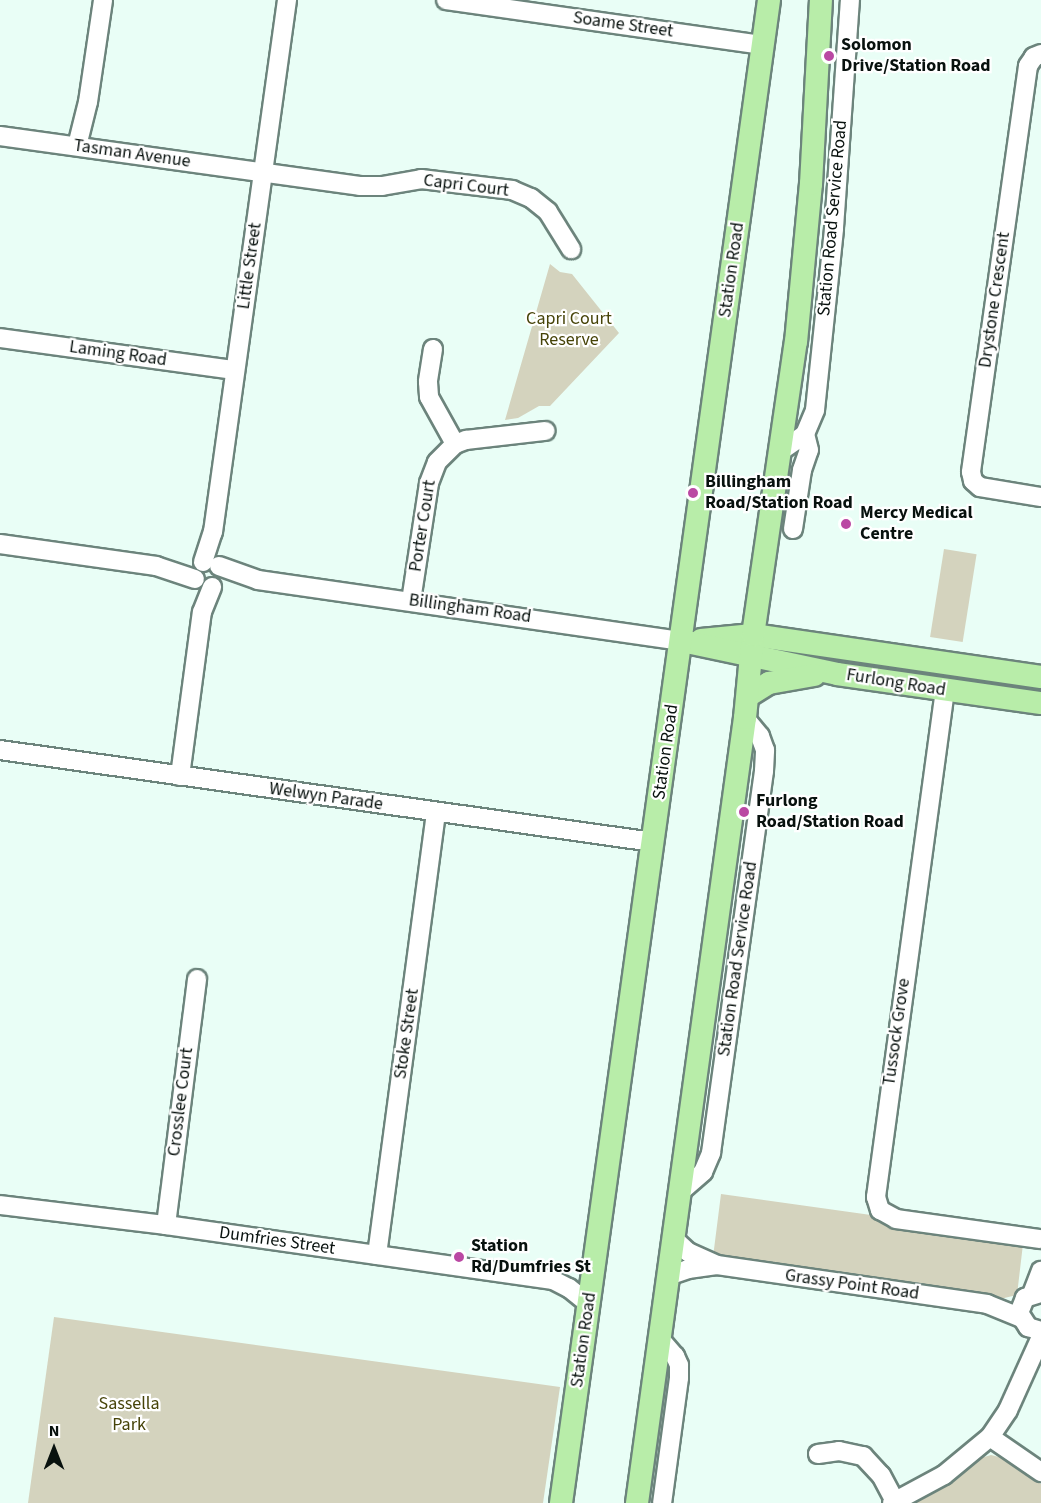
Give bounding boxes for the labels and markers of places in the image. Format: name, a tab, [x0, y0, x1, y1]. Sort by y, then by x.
place label: Solomon Drive/Station Road	[841, 35, 991, 78]
marker: Solomon Drive/Station Road	[822, 49, 836, 63]
place label: Billingham Road/Station Road	[705, 472, 853, 514]
marker: Billingham Road/Station Road	[686, 486, 700, 500]
place label: Mercy Medical Centre	[860, 503, 973, 546]
marker: Mercy Medical Centre	[837, 515, 855, 533]
place label: Furlong Road/Station Road	[756, 791, 904, 834]
marker: Furlong Road/Station Road	[737, 805, 751, 819]
place label: Station Rd/Dumfries St	[471, 1236, 591, 1278]
marker: Station Rd/Dumfries St	[452, 1250, 466, 1264]

